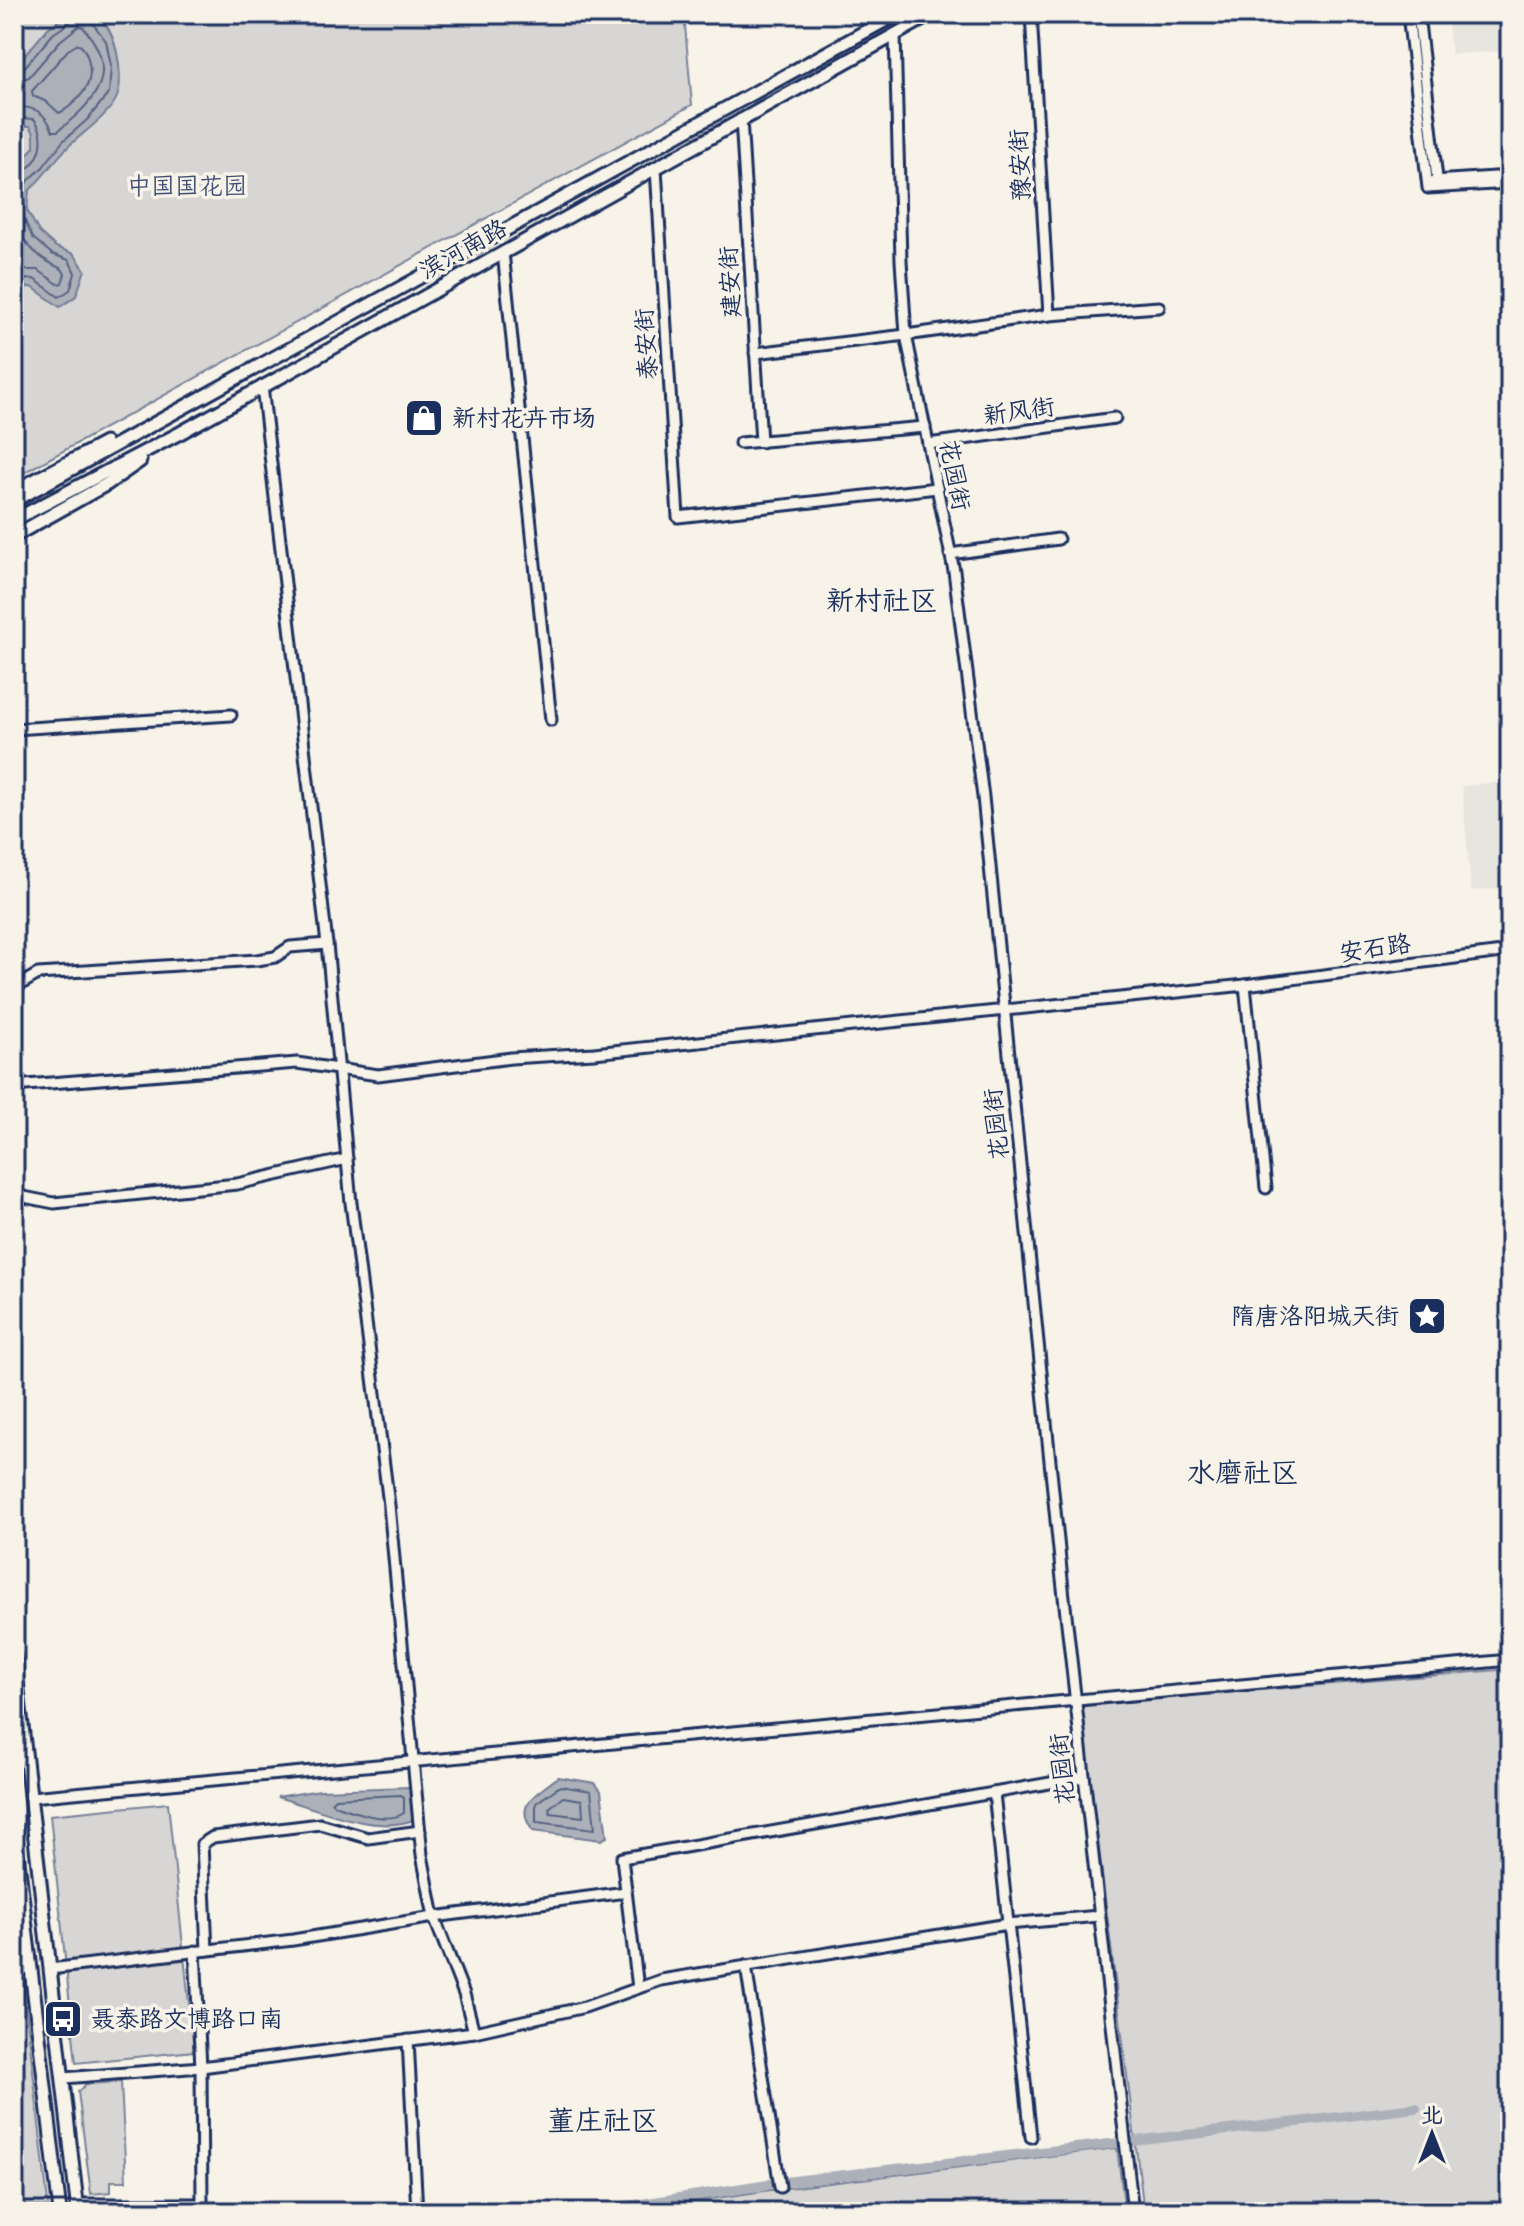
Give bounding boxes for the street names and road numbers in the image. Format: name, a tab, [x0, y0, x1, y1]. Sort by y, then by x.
street label: 豫安街	[1006, 128, 1040, 202]
street label: 滨河南路	[415, 214, 514, 288]
street label: 建安街	[716, 245, 750, 319]
street label: 泰安街	[632, 307, 666, 381]
street label: 新风街	[982, 394, 1057, 434]
street label: 花园街	[930, 437, 974, 514]
street label: 安石路	[1338, 930, 1413, 971]
street label: 花园街	[980, 1086, 1018, 1161]
street label: 花园街	[1046, 1731, 1084, 1806]

